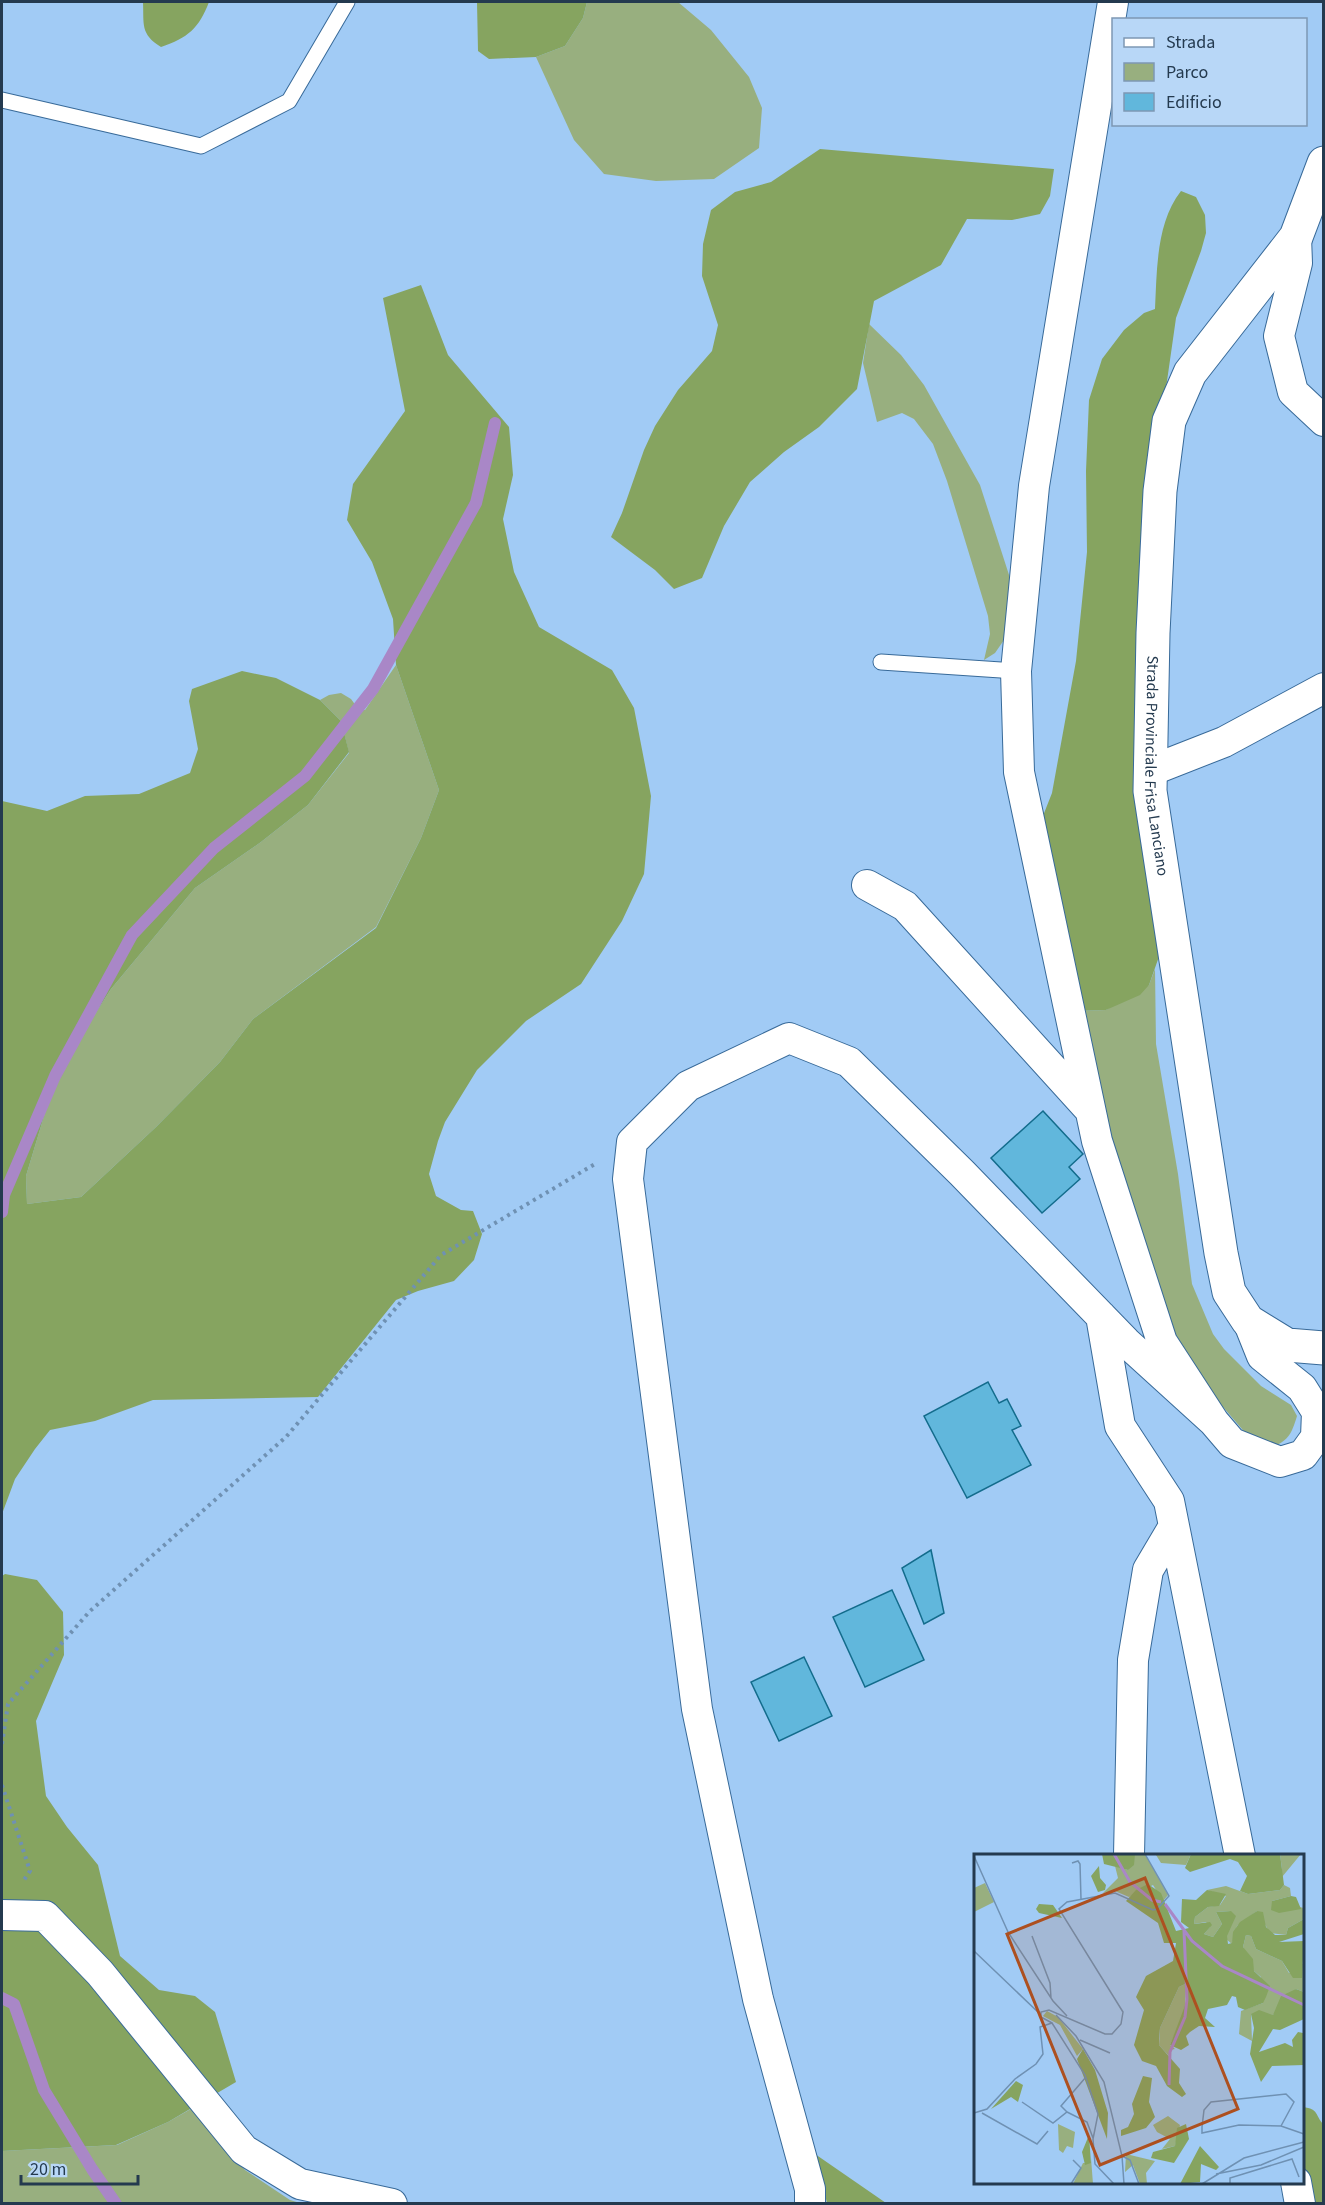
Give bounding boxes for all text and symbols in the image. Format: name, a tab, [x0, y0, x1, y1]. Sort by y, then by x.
legend	[1112, 18, 1307, 126]
text: Strada	[1166, 30, 1215, 55]
text: Parco	[1166, 60, 1208, 85]
text: Edificio	[1166, 90, 1222, 115]
street label: Strada Provinciale Frisa Lanciano	[1139, 655, 1174, 878]
inset map	[974, 1854, 1304, 2184]
scale bar	[21, 2148, 138, 2186]
text: 20 m	[30, 2157, 66, 2182]

